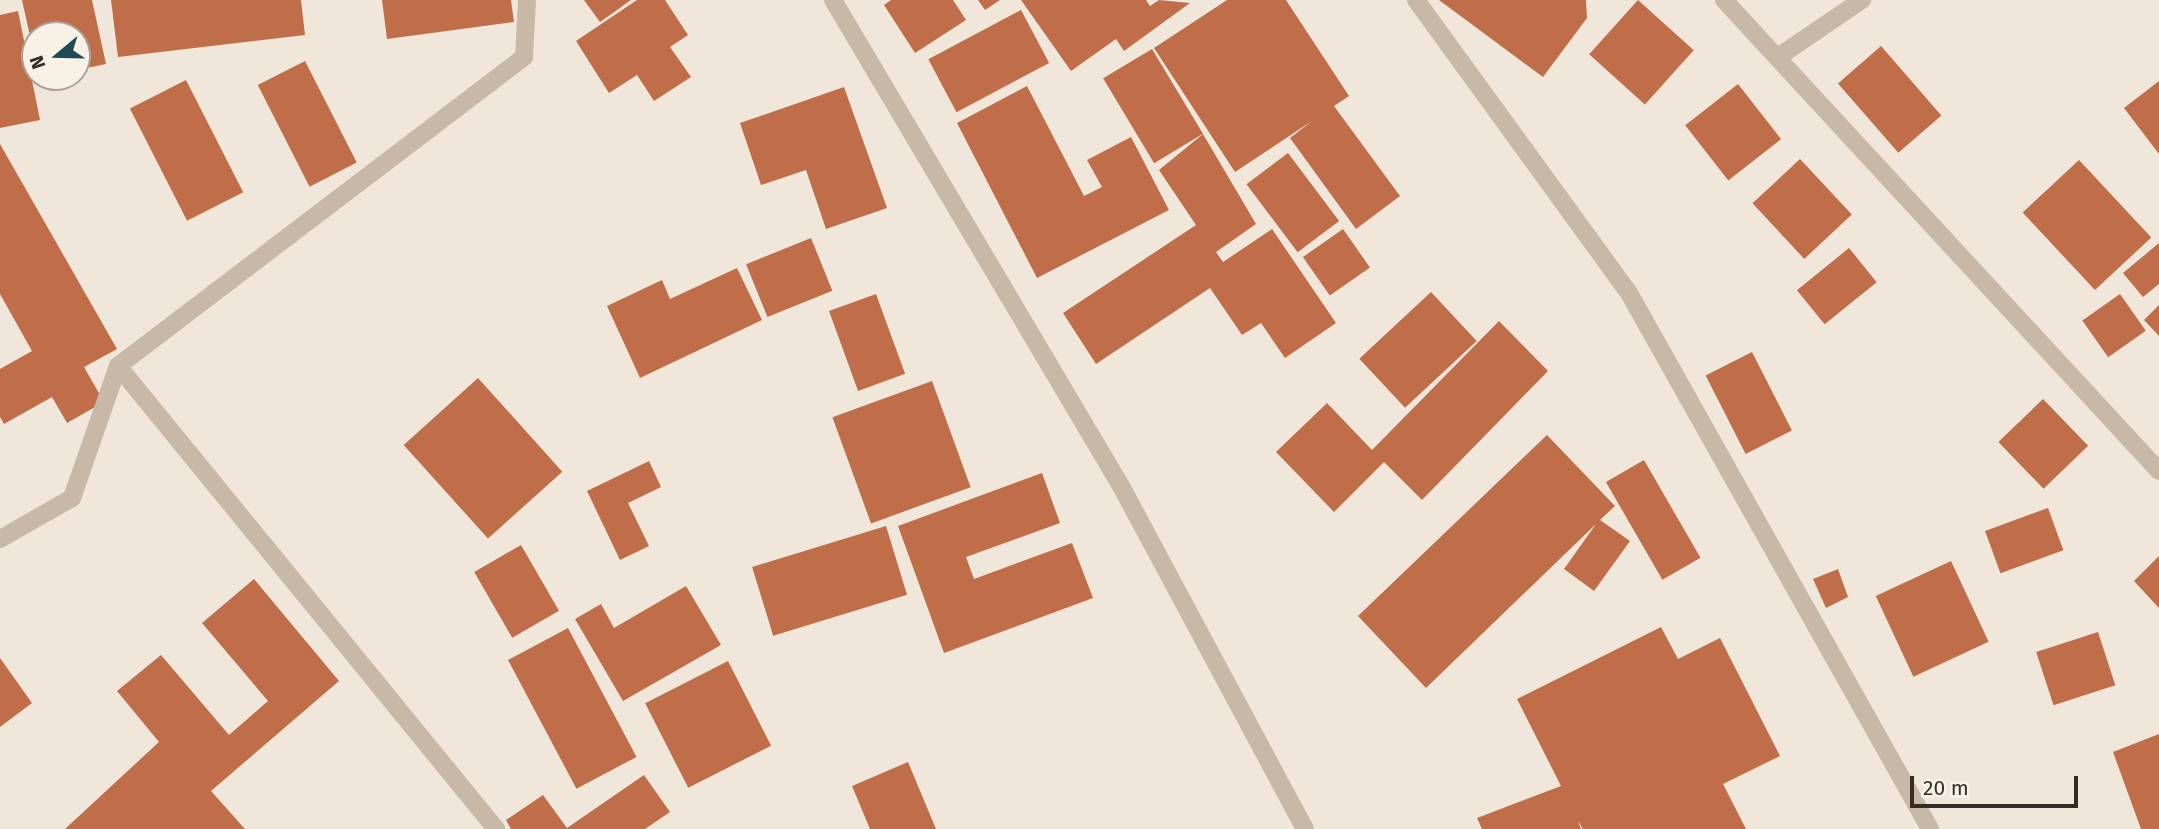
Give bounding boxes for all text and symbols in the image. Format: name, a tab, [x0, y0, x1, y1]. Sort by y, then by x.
north arrow	[21, 21, 91, 91]
text: N	[25, 53, 50, 72]
scale bar	[1914, 762, 2082, 806]
text: 20 m	[1923, 775, 1969, 801]

